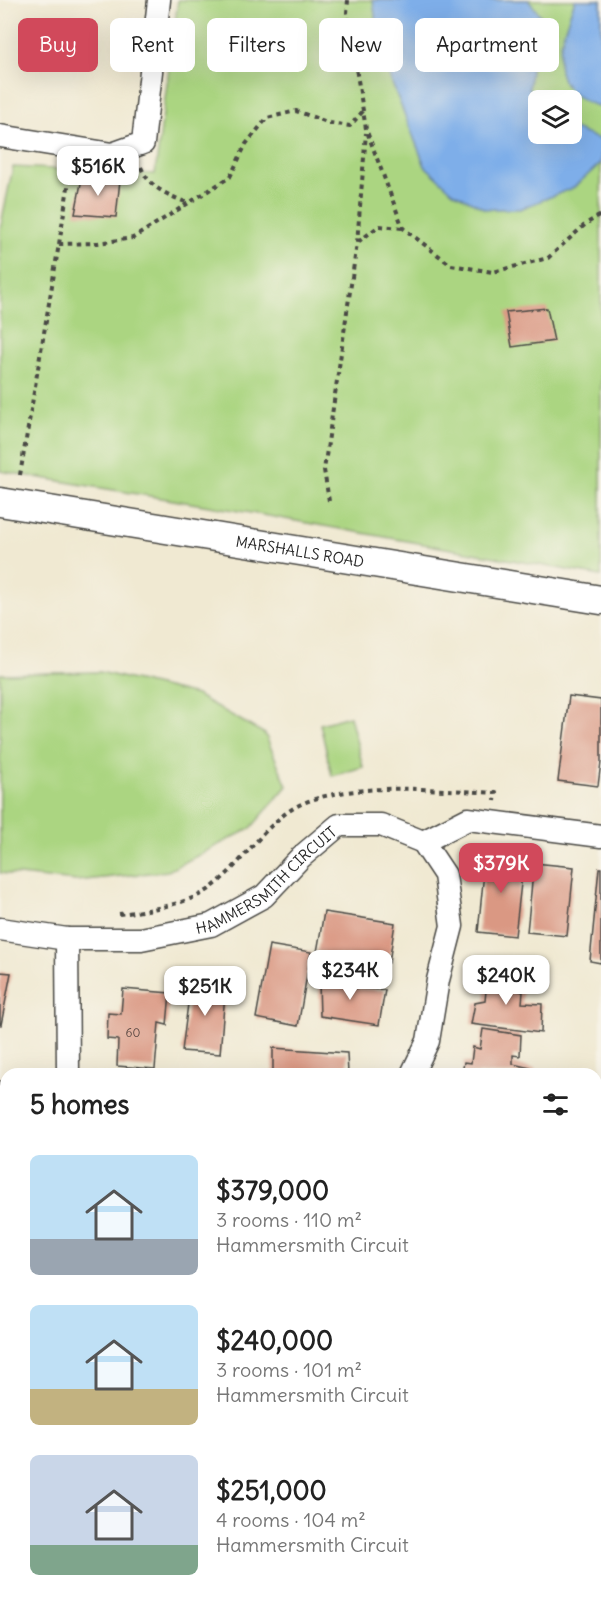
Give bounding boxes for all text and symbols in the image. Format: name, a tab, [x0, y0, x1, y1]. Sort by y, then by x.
chip: Buy	[18, 18, 98, 72]
chip: Rent	[110, 18, 195, 72]
chip: Filters	[207, 18, 307, 72]
chip: New	[319, 18, 403, 72]
chip: Apartment	[415, 18, 559, 72]
map controls	[528, 90, 582, 144]
button: layers	[528, 90, 582, 144]
pin: $516K	[56, 146, 140, 197]
text: $516K	[71, 153, 125, 178]
street label: MARSHALLS ROAD	[234, 531, 366, 571]
street label: HAMMERSMITH CIRCUIT	[194, 822, 340, 937]
pin: $379K	[459, 843, 543, 894]
text: $379K	[473, 850, 529, 875]
pin: $234K	[308, 950, 392, 1001]
pin: $240K	[464, 955, 548, 1006]
text: $234K	[321, 957, 379, 982]
text: $240K	[477, 962, 535, 987]
pin: $251K	[163, 966, 247, 1017]
text: $251K	[178, 973, 232, 998]
house number: 60	[126, 1025, 141, 1040]
text: 5 homes	[30, 1088, 129, 1121]
icon: filters	[539, 1088, 572, 1121]
text: $379,000	[216, 1174, 329, 1207]
icon: home	[78, 1179, 150, 1251]
text: 3 rooms · 110 m²	[216, 1207, 362, 1232]
text: Hammersmith Circuit	[216, 1232, 409, 1257]
text: $240,000	[216, 1324, 333, 1357]
icon: home	[78, 1329, 150, 1401]
text: 3 rooms · 101 m²	[216, 1357, 362, 1382]
text: Hammersmith Circuit	[216, 1382, 409, 1407]
text: $251,000	[216, 1474, 327, 1507]
icon: home	[78, 1479, 150, 1551]
text: 4 rooms · 104 m²	[216, 1507, 366, 1532]
text: Hammersmith Circuit	[216, 1532, 409, 1557]

